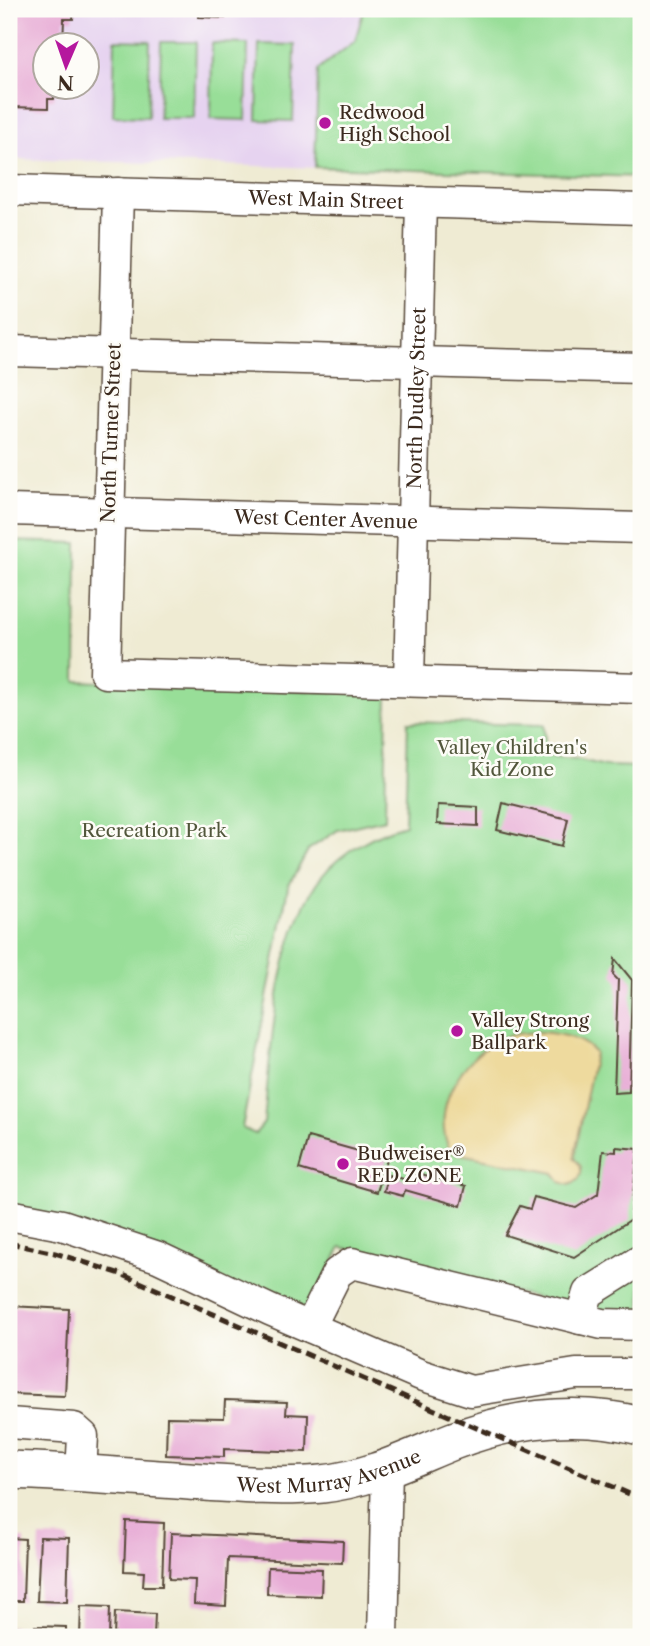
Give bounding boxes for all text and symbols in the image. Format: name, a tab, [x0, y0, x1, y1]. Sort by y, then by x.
north arrow	[32, 32, 102, 102]
text: N	[57, 71, 74, 94]
place label: Redwood High School	[339, 101, 451, 146]
marker: Redwood High School	[317, 115, 333, 131]
street label: West Main Street	[247, 186, 404, 213]
street label: North Dudley Street	[402, 306, 430, 489]
street label: North Turner Street	[96, 342, 126, 524]
street label: West Center Avenue	[233, 505, 418, 533]
park label: Valley Children's Kid Zone	[436, 736, 587, 781]
park label: Recreation Park	[81, 819, 228, 842]
place label: Valley Strong Ballpark	[470, 1009, 590, 1054]
marker: Valley Strong Ballpark	[449, 1023, 465, 1039]
place label: Budweiser® RED ZONE	[357, 1142, 465, 1187]
marker: Budweiser® RED ZONE	[335, 1156, 351, 1172]
street label: West Murray Avenue	[235, 1444, 424, 1497]

